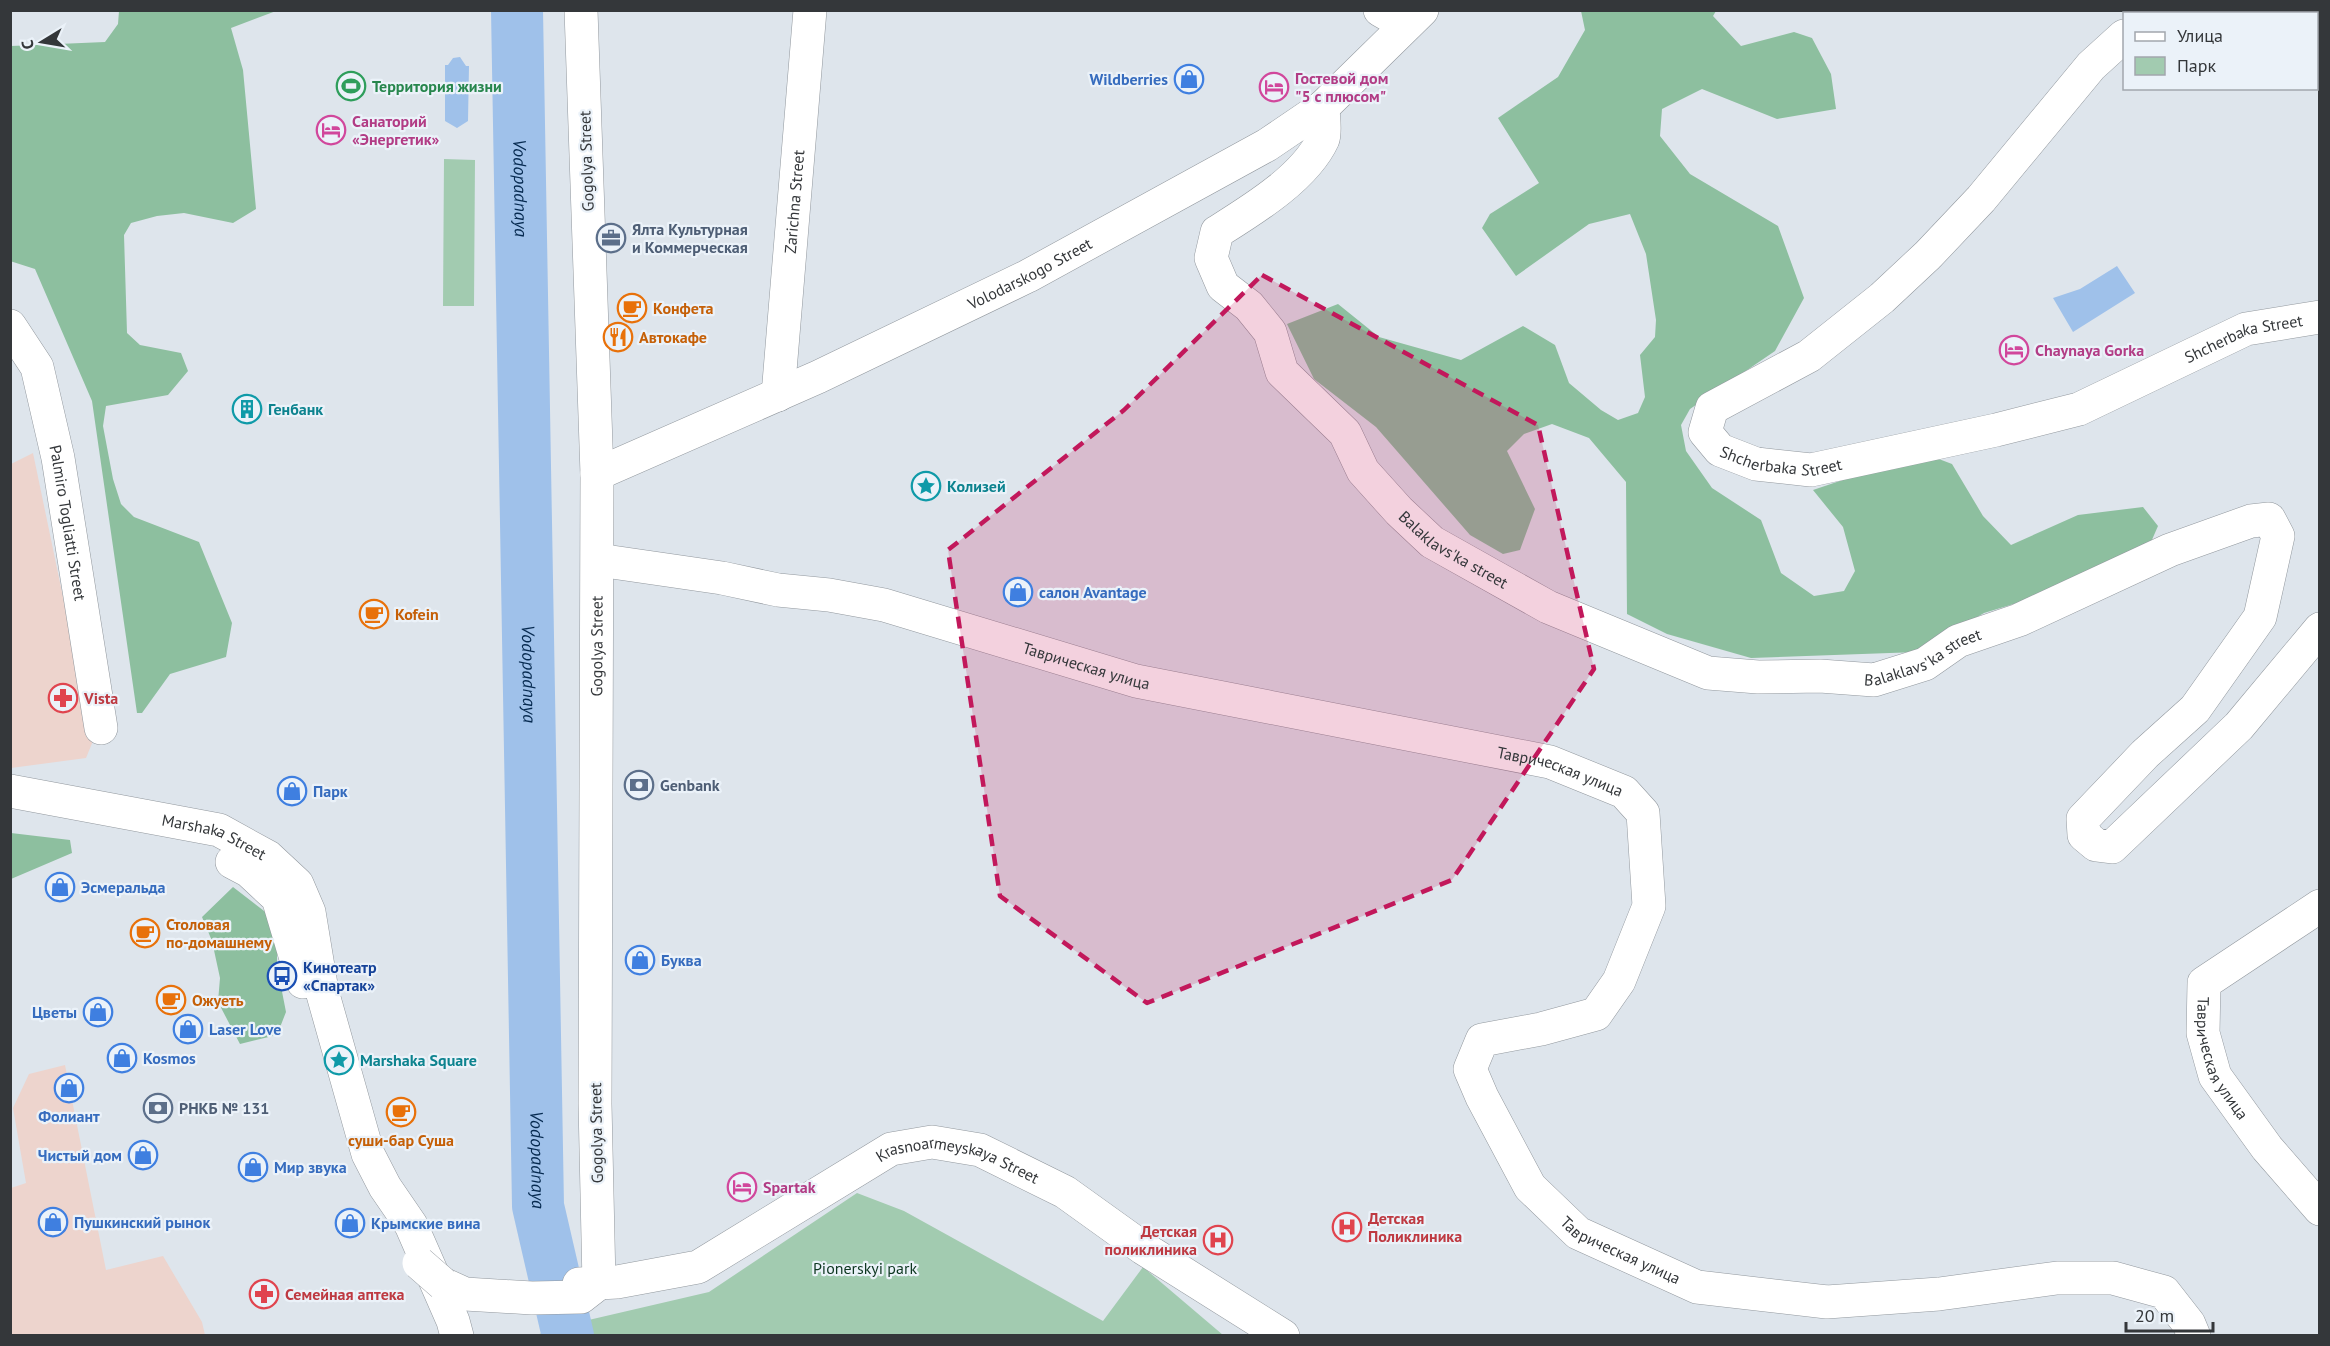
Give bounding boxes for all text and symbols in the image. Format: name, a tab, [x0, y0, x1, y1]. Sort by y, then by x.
north arrow	[12, 12, 72, 72]
legend	[2123, 12, 2318, 90]
text: Улица	[2177, 24, 2223, 47]
text: С	[17, 39, 38, 51]
text: Парк	[2177, 54, 2217, 77]
shop icon: Wildberries	[1173, 63, 1205, 95]
place label: Гостевой дом "5 с плюсом"	[1295, 68, 1388, 106]
place label: Wildberries	[1089, 69, 1168, 89]
sports icon: Территория жизни	[335, 70, 367, 102]
hotel icon: Гостевой дом "5 с плюсом"	[1258, 71, 1290, 103]
place label: Территория жизни	[372, 76, 502, 96]
street label: Gogolya Street	[574, 110, 598, 212]
place label: Санаторий «Энергетик»	[352, 111, 440, 149]
hotel icon: Санаторий «Энергетик»	[315, 114, 347, 146]
water label: Vodopadnaya	[508, 139, 533, 237]
street label: Zarichna Street	[780, 148, 808, 254]
place label: Ялта Культурная и Коммерческая	[632, 219, 748, 257]
office icon: Ялта Культурная и Коммерческая	[595, 222, 627, 254]
street label: Volodarskogo Street	[963, 233, 1096, 314]
cafe icon: Конфета	[616, 292, 648, 324]
place label: Конфета	[653, 298, 714, 318]
street label: Shcherbaka Street	[2181, 310, 2305, 367]
restaurant icon: Автокафе	[602, 321, 634, 353]
place label: Автокафе	[639, 327, 707, 347]
hotel icon: Chaynaya Gorka	[1998, 334, 2030, 366]
place label: Chaynaya Gorka	[2035, 340, 2144, 360]
building icon: Генбанк	[231, 393, 263, 425]
place label: Генбанк	[268, 399, 323, 419]
street label: Shcherbaka Street	[1717, 441, 1844, 480]
street label: Palmiro Togliatti Street	[45, 443, 91, 603]
place icon: Колизей	[910, 470, 942, 502]
place label: Колизей	[947, 476, 1006, 496]
street label: Balaklavs'ka street	[1395, 506, 1512, 593]
shop icon: cалон Avantage	[1002, 576, 1034, 608]
place label: cалон Avantage	[1039, 582, 1147, 602]
street label: Gogolya Street	[586, 595, 607, 697]
cafe icon: Kofein	[358, 598, 390, 630]
place label: Kofein	[395, 604, 439, 624]
street label: Balaklavs'ka street	[1863, 624, 1984, 690]
water label: Vodopadnaya	[517, 625, 542, 723]
street label: Таврическая улица	[1020, 637, 1152, 693]
pharmacy icon: Vista	[47, 682, 79, 714]
place label: Vista	[83, 688, 118, 708]
street label: Таврическая улица	[1495, 742, 1626, 801]
bank icon: Genbank	[623, 769, 655, 801]
shop icon: Парк	[276, 775, 308, 807]
place label: Genbank	[660, 775, 720, 795]
place label: Парк	[313, 781, 348, 801]
street label: Marshaka Street	[160, 810, 270, 864]
shop icon: Эсмеральда	[44, 871, 76, 903]
place label: Эсмеральда	[81, 877, 166, 897]
place label: Столовая по-домашнему	[166, 914, 272, 952]
cafe icon: Столовая по-домашнему	[129, 917, 161, 949]
shop icon: Буква	[624, 944, 656, 976]
place label: Буква	[661, 950, 702, 970]
place label: Кинотеатр «Спартак»	[303, 957, 377, 995]
bus stop icon: Кинотеатр «Спартак»	[266, 960, 298, 992]
cafe icon: Ожуеть	[155, 984, 187, 1016]
place label: Ожуеть	[192, 990, 244, 1010]
shop icon: Цветы	[82, 996, 114, 1028]
street label: Таврическая улица	[2193, 997, 2253, 1123]
place label: Цветы	[32, 1002, 77, 1022]
shop icon: Laser Love	[172, 1013, 204, 1045]
place label: Laser Love	[209, 1019, 281, 1039]
shop icon: Kosmos	[106, 1042, 138, 1074]
place icon: Marshaka Square	[323, 1044, 355, 1076]
place label: Kosmos	[143, 1048, 196, 1068]
place label: Marshaka Square	[360, 1050, 477, 1070]
shop icon: Фолиант	[53, 1072, 85, 1104]
street label: Gogolya Street	[585, 1082, 607, 1184]
bank icon: РНКБ № 131	[142, 1092, 174, 1124]
cafe icon: суши-бар Суша	[385, 1096, 417, 1128]
place label: РНКБ № 131	[179, 1098, 269, 1118]
place label: Фолиант	[38, 1106, 100, 1126]
water label: Vodopadnaya	[525, 1111, 550, 1209]
place label: суши-бар Суша	[348, 1130, 454, 1150]
street label: Krasnoarmeyskaya Street	[872, 1132, 1043, 1188]
shop icon: Чистый дом	[127, 1139, 159, 1171]
place label: Чистый дом	[38, 1145, 122, 1165]
shop icon: Мир звука	[237, 1151, 269, 1183]
place label: Мир звука	[274, 1157, 347, 1177]
hotel icon: Spartak	[726, 1171, 758, 1203]
place label: Spartak	[763, 1177, 816, 1197]
shop icon: Пушкинский рынок	[37, 1206, 69, 1238]
shop icon: Крымские вина	[334, 1207, 366, 1239]
place label: Детская Поликлиника	[1368, 1208, 1462, 1246]
hospital icon: Детская Поликлиника	[1331, 1211, 1363, 1243]
place label: Пушкинский рынок	[74, 1212, 210, 1232]
street label: Таврическая улица	[1556, 1212, 1684, 1288]
place label: Крымские вина	[371, 1213, 481, 1233]
place label: Детская поликлиника	[1105, 1221, 1197, 1259]
hospital icon: Детская поликлиника	[1202, 1224, 1234, 1256]
park label: Pionerskyi park	[813, 1258, 917, 1278]
pharmacy icon: Семейная аптека	[248, 1278, 280, 1310]
place label: Семейная аптека	[285, 1284, 405, 1304]
scale bar	[2126, 1295, 2213, 1333]
text: 20 m	[2135, 1304, 2174, 1327]

